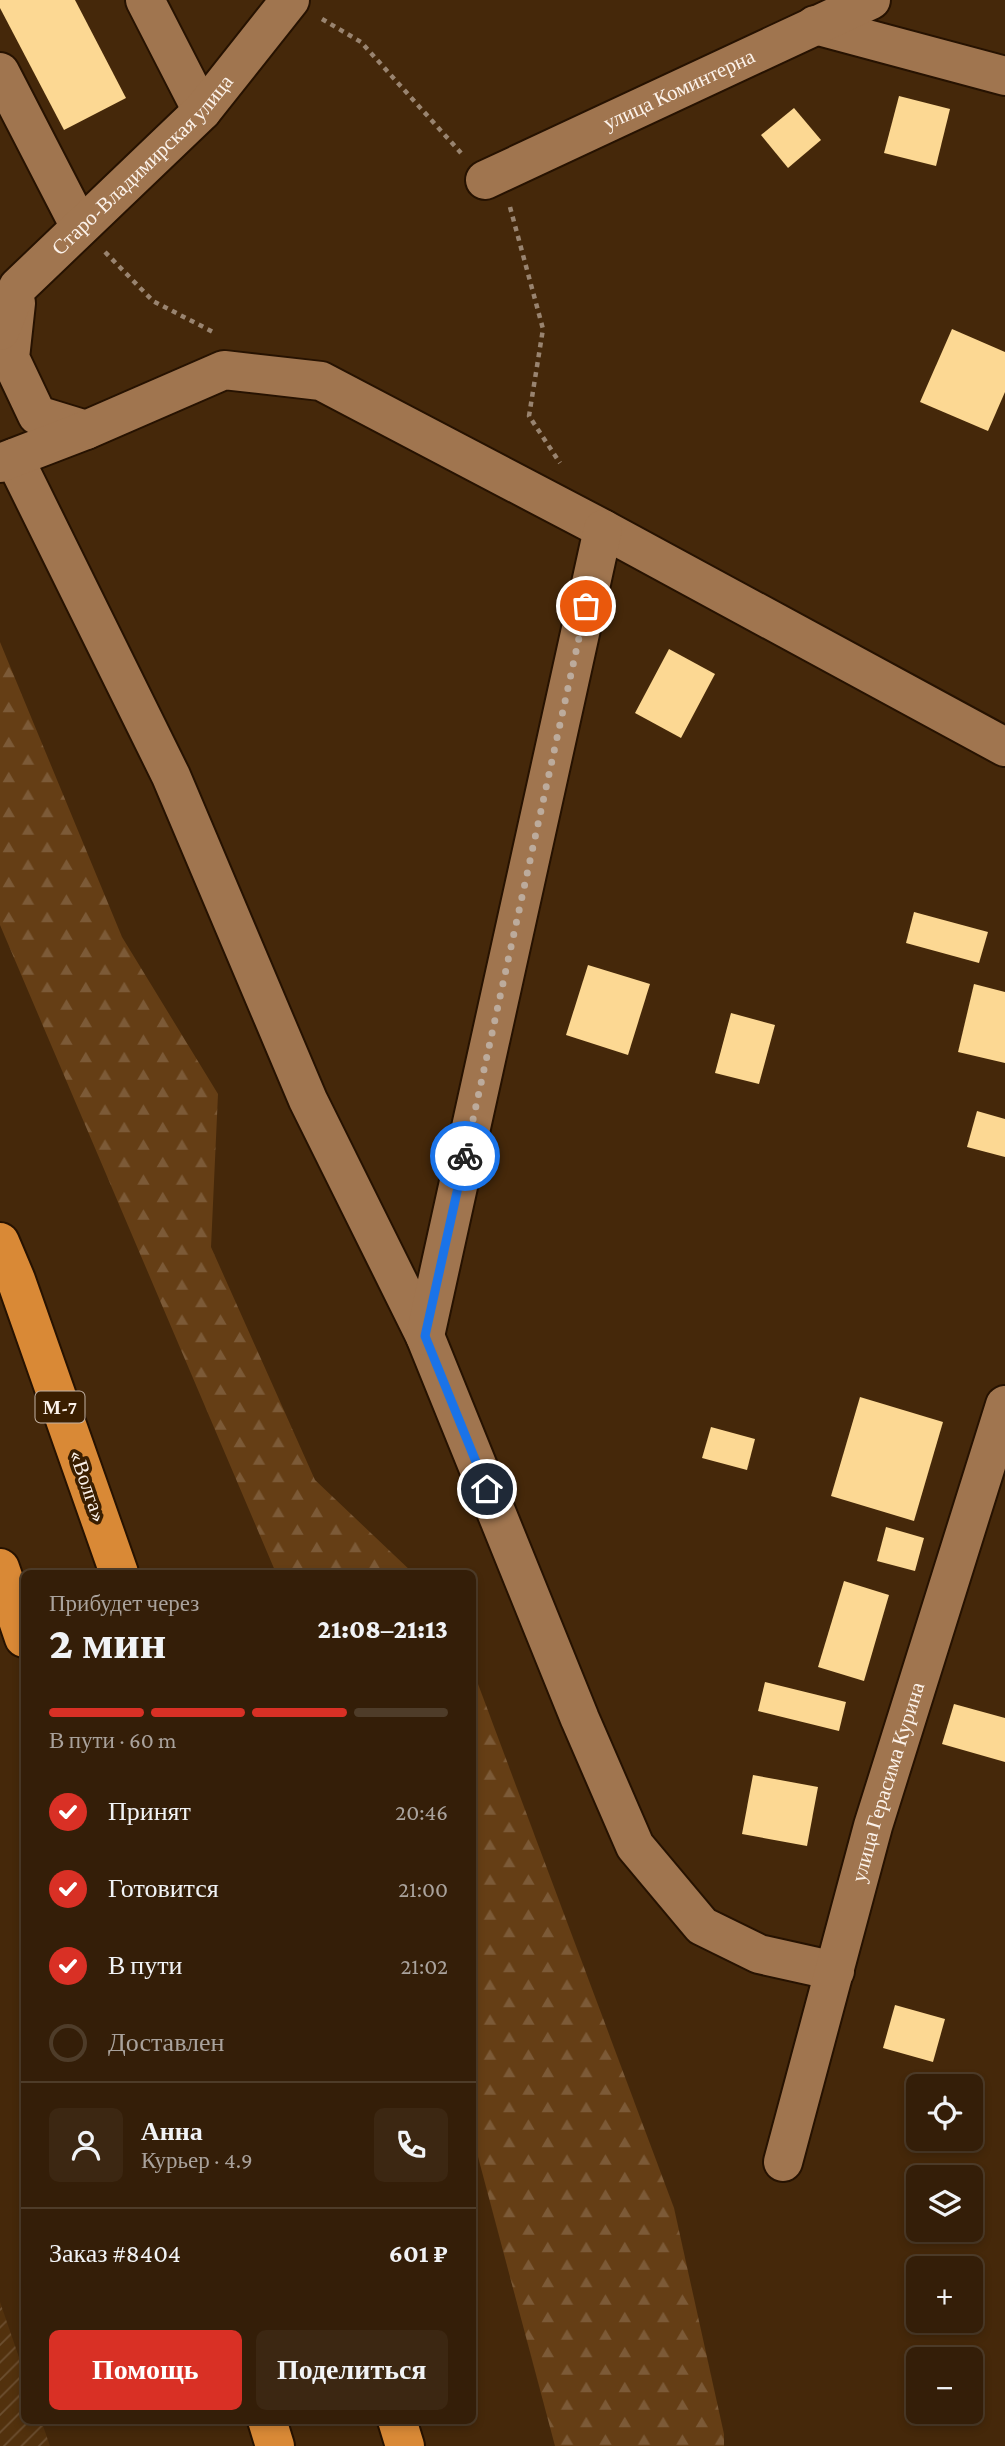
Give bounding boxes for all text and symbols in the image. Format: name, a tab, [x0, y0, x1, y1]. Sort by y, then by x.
street label: улица Коминтерна	[599, 44, 759, 135]
street label: Старо-Владимирская улица	[47, 69, 238, 260]
pin	[556, 576, 616, 636]
icon: bag	[567, 587, 605, 625]
courier	[430, 1121, 500, 1191]
icon: bike	[446, 1137, 484, 1175]
road number: М-7	[36, 1392, 84, 1422]
street label: «Волга»	[64, 1446, 112, 1526]
pin	[457, 1459, 517, 1519]
icon: home	[468, 1470, 506, 1508]
text: Прибудет через	[49, 1590, 199, 1616]
text: 21:08–21:13	[317, 1615, 448, 1644]
text: 2 мин	[49, 1617, 166, 1668]
street label: улица Герасима Курина	[846, 1679, 930, 1885]
text: В пути · 60 m	[49, 1727, 176, 1753]
icon: check	[49, 1793, 87, 1831]
text: Принят	[108, 1797, 191, 1826]
text: 20:46	[395, 1799, 448, 1825]
icon: check	[49, 1870, 87, 1908]
text: Готовится	[108, 1874, 219, 1903]
text: 21:00	[398, 1876, 448, 1902]
icon: check	[49, 1947, 87, 1985]
text: В пути	[108, 1951, 182, 1980]
text: 21:02	[400, 1953, 448, 1979]
text: Доставлен	[108, 2028, 225, 2057]
map controls	[906, 2074, 983, 2424]
button: locate	[906, 2074, 983, 2151]
button: person	[49, 2108, 123, 2182]
button: phone	[374, 2108, 448, 2182]
text: Анна	[141, 2117, 203, 2146]
text: Курьер · 4.9	[141, 2147, 253, 2173]
button: layers	[906, 2165, 983, 2242]
text: Заказ #8404	[49, 2239, 181, 2268]
text: 601 ₽	[389, 2239, 448, 2268]
button: +	[906, 2256, 983, 2333]
button: Помощь	[49, 2330, 242, 2410]
button: Поделиться	[256, 2330, 448, 2410]
button: −	[906, 2347, 983, 2424]

